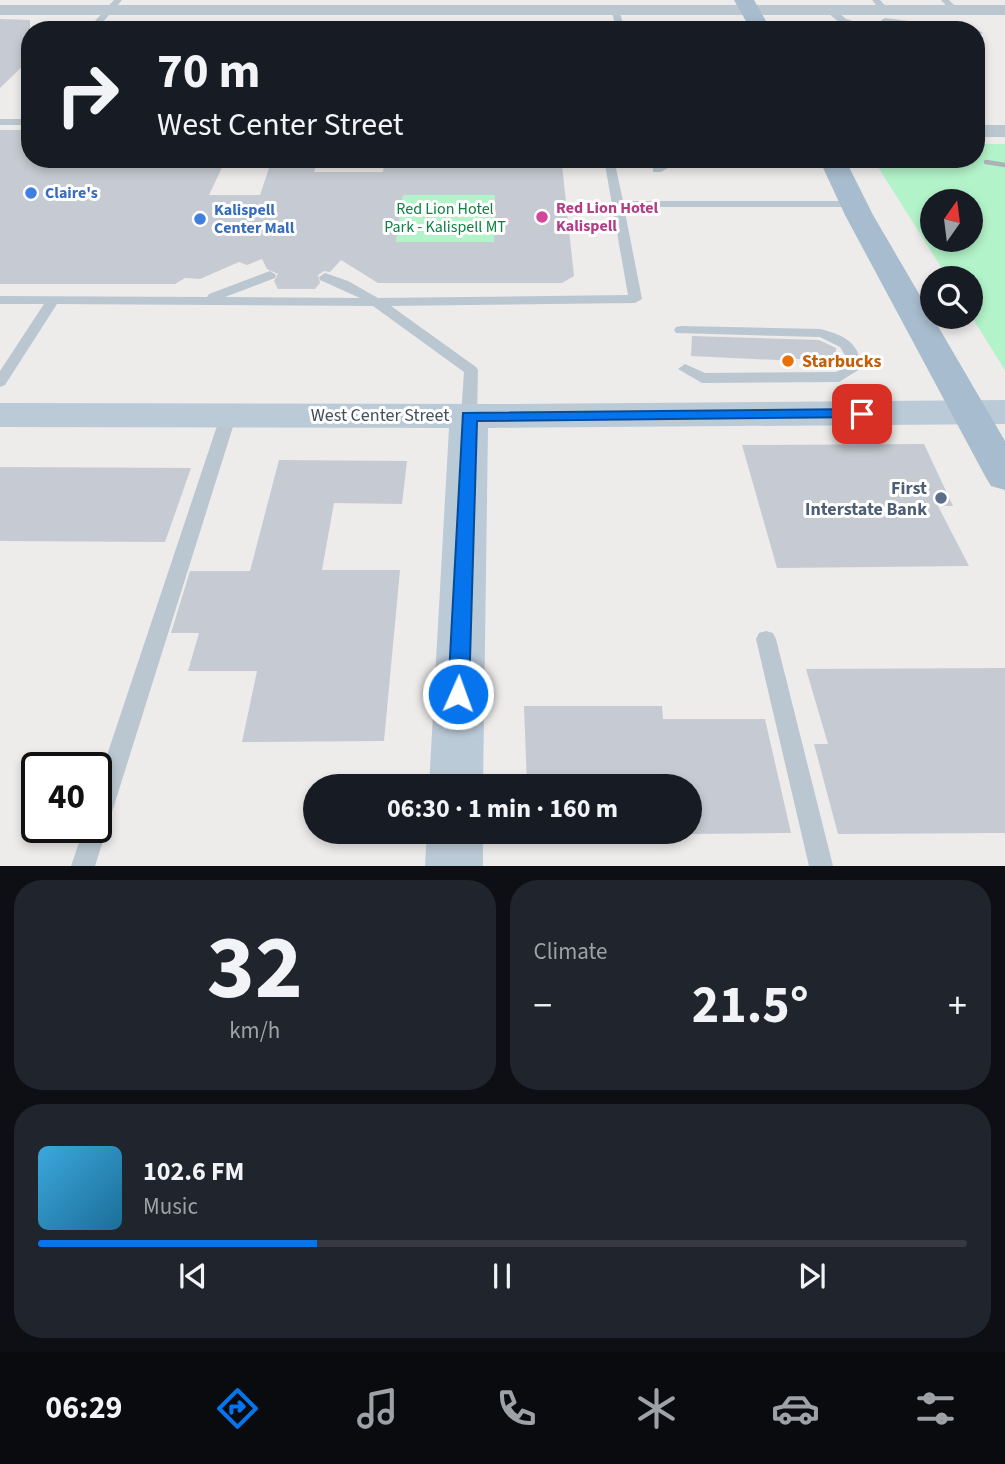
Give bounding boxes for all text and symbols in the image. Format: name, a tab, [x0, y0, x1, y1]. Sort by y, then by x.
text: 70 m	[157, 37, 261, 107]
icon: right	[42, 49, 133, 140]
text: West Center Street	[157, 102, 404, 148]
place label: Claire's	[45, 182, 98, 204]
marker: Claire's	[23, 185, 39, 201]
north arrow	[920, 189, 984, 252]
map controls	[920, 189, 983, 329]
place label: Red Lion Hotel Kalispell	[556, 197, 659, 237]
park label: Red Lion Hotel Park - Kalispell MT	[384, 198, 506, 238]
place label: Kalispell Center Mall	[214, 199, 295, 239]
marker: Red Lion Hotel Kalispell	[534, 209, 550, 225]
marker: Kalispell Center Mall	[192, 211, 208, 227]
button: search	[920, 266, 983, 329]
place label: Starbucks	[802, 349, 882, 374]
marker: Starbucks	[780, 353, 796, 369]
pin	[832, 384, 892, 444]
icon: arrive	[843, 395, 881, 433]
street label: West Center Street	[311, 403, 449, 428]
place label: First Interstate Bank	[805, 476, 927, 522]
marker: First Interstate Bank	[933, 490, 949, 506]
position arrow	[421, 657, 495, 731]
speed limit sign: 40	[21, 752, 112, 843]
text: 06:30 · 1 min · 160 m	[387, 790, 618, 827]
text: 32	[207, 904, 303, 1033]
text: Climate	[534, 935, 607, 968]
text: 21.5°	[692, 969, 809, 1043]
text: −	[534, 979, 552, 1033]
text: +	[948, 979, 967, 1033]
text: km/h	[229, 1014, 280, 1047]
text: 102.6 FM	[143, 1153, 244, 1190]
text: Music	[143, 1190, 198, 1223]
icon: previous	[174, 1257, 212, 1295]
icon: pause	[483, 1257, 521, 1295]
icon: next	[793, 1257, 831, 1295]
icon: directions	[213, 1384, 262, 1433]
icon: music	[353, 1384, 402, 1433]
icon: phone	[492, 1384, 541, 1433]
icon: climate	[632, 1384, 681, 1433]
icon: car	[771, 1384, 820, 1433]
icon: filters	[911, 1384, 960, 1433]
text: 06:29	[45, 1385, 122, 1431]

